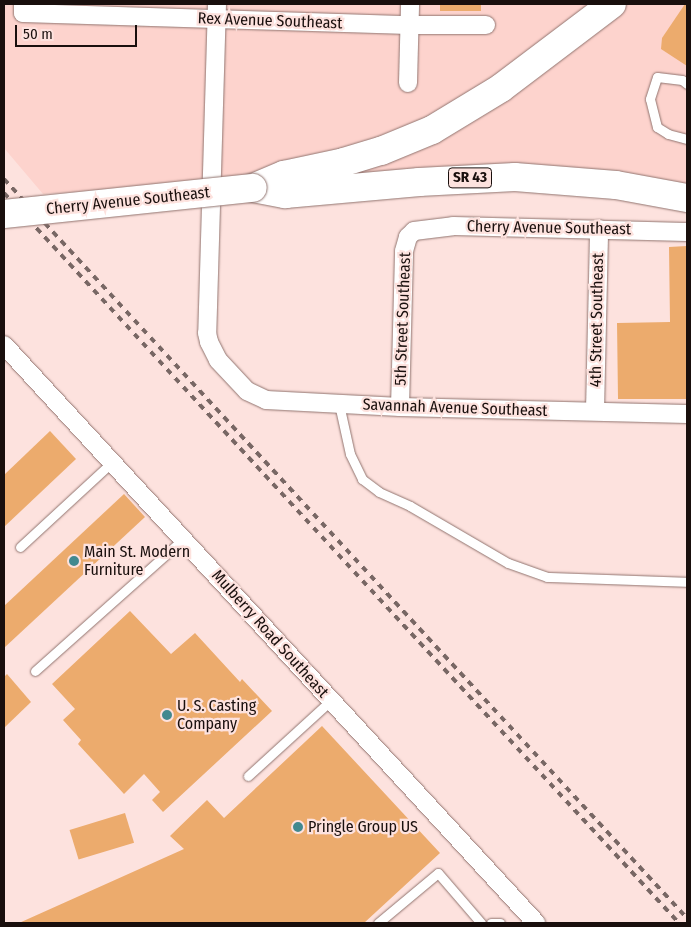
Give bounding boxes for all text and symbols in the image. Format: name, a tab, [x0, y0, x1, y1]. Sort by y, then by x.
street label: Rex Avenue Southeast	[197, 9, 343, 33]
scale bar	[18, 15, 140, 47]
text: 50 m	[23, 25, 53, 43]
road number: SR 43	[448, 166, 492, 190]
street label: Cherry Avenue Southeast	[45, 183, 211, 219]
street label: Cherry Avenue Southeast	[467, 217, 631, 239]
street label: 5th Street Southeast	[391, 252, 415, 386]
street label: 4th Street Southeast	[586, 253, 608, 387]
street label: Savannah Avenue Southeast	[362, 395, 548, 421]
place label: Main St. Modern Furniture	[84, 542, 190, 580]
marker: Main St. Modern Furniture	[68, 555, 80, 567]
street label: Mulberry Road Southeast	[208, 566, 332, 702]
place label: U. S. Casting Company	[177, 696, 256, 734]
marker: U. S. Casting Company	[161, 709, 173, 721]
place label: Pringle Group US	[308, 817, 418, 837]
marker: Pringle Group US	[292, 821, 304, 833]

